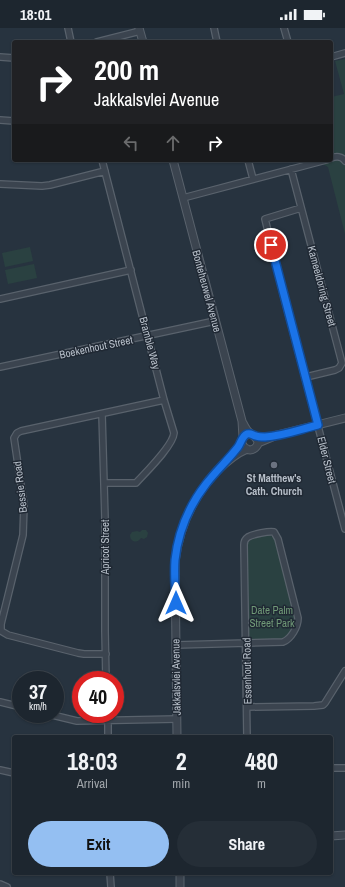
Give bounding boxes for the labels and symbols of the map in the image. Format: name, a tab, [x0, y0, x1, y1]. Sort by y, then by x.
pin	[254, 228, 288, 262]
street label: Kameeldoring Street	[305, 244, 340, 328]
street label: Bonteheuwel Avenue	[189, 248, 225, 334]
street label: Bramble Way	[136, 315, 164, 371]
street label: Boekenhout Street	[58, 332, 134, 362]
street label: Elder Street	[314, 435, 340, 485]
marker: St Matthew's Cath. Church	[269, 460, 279, 470]
street label: Bessie Road	[10, 461, 30, 513]
place label: St Matthew's Cath. Church	[246, 471, 302, 498]
street label: Apricot Street	[98, 519, 112, 576]
position arrow	[155, 582, 197, 624]
park label: Date Palm Street Park	[249, 603, 295, 630]
street label: Essenhout Road	[239, 638, 255, 704]
street label: Jakkalsvlei Avenue	[168, 639, 184, 715]
speed limit sign: 40	[72, 671, 124, 723]

